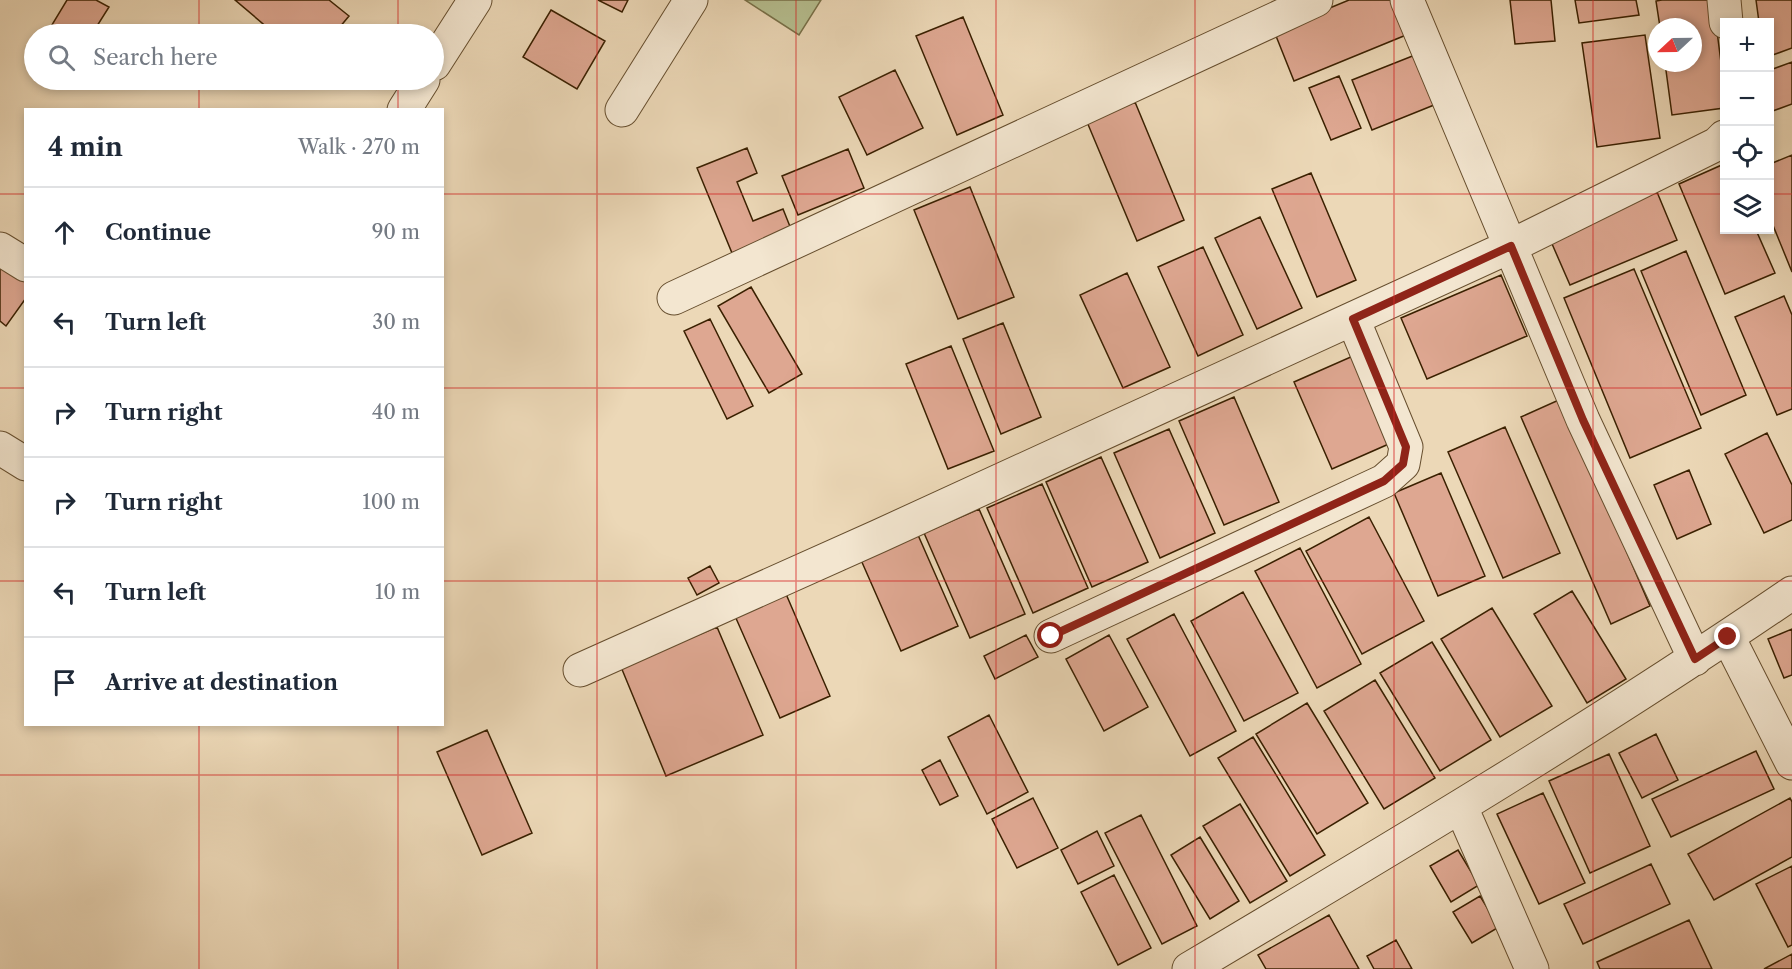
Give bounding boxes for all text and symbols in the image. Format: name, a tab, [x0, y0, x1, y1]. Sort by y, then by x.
north arrow	[1648, 18, 1702, 72]
map controls	[1720, 18, 1774, 234]
button: +	[1720, 18, 1774, 72]
search box	[24, 24, 444, 90]
icon: search	[45, 41, 78, 74]
text: Search here	[93, 44, 218, 71]
button: −	[1720, 72, 1774, 126]
button: locate	[1720, 126, 1774, 180]
text: 4 min	[48, 131, 123, 163]
text: Walk · 270 m	[298, 135, 420, 159]
button: layers	[1720, 180, 1774, 234]
icon: ahead	[48, 216, 81, 249]
text: Continue	[105, 219, 211, 246]
text: 90 m	[372, 220, 420, 244]
icon: left	[48, 306, 81, 339]
text: Turn left	[105, 309, 206, 336]
text: 30 m	[372, 310, 420, 334]
icon: right	[48, 396, 81, 429]
text: Turn right	[105, 399, 223, 426]
text: 40 m	[372, 400, 420, 424]
icon: right	[48, 486, 81, 519]
text: Turn right	[105, 489, 223, 516]
text: 100 m	[362, 490, 420, 514]
icon: left	[48, 576, 81, 609]
text: Turn left	[105, 579, 206, 606]
text: 10 m	[375, 580, 420, 604]
route start	[1037, 622, 1063, 648]
route end	[1714, 623, 1740, 649]
icon: arrive	[48, 666, 81, 699]
text: Arrive at destination	[105, 669, 338, 696]

